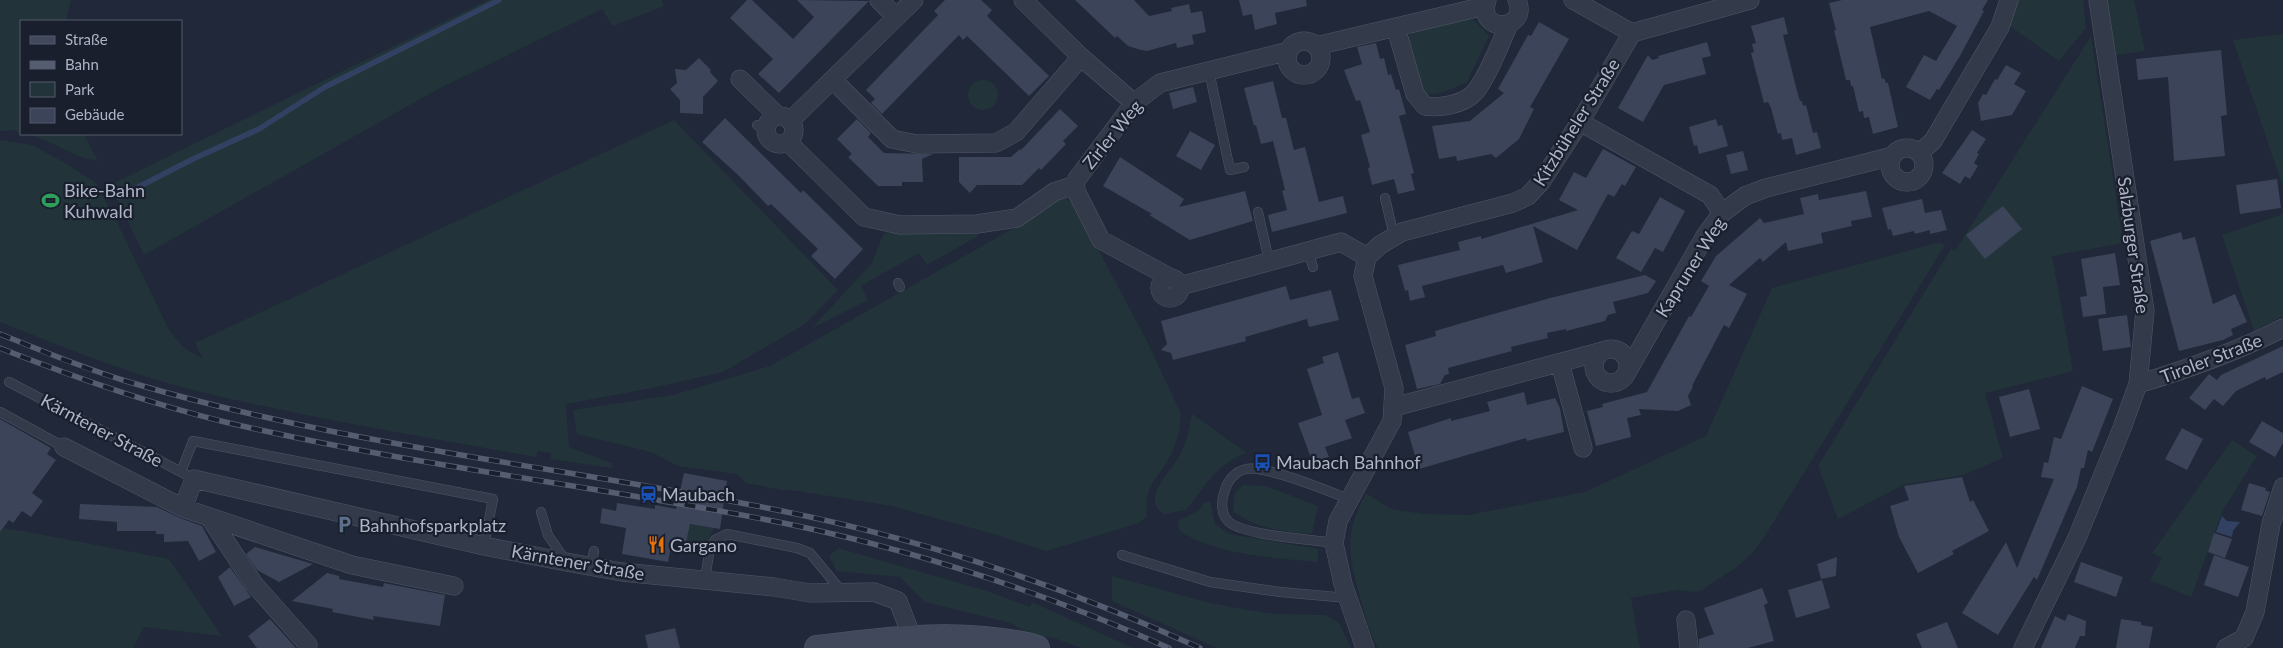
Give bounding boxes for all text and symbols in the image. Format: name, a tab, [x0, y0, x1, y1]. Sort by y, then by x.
legend	[20, 20, 182, 135]
text: Straße	[65, 30, 108, 48]
street label: Kitzbüheler Straße	[1528, 54, 1624, 190]
text: Bahn	[65, 55, 99, 73]
text: Park	[65, 80, 95, 98]
street label: Zirler Weg	[1078, 95, 1146, 173]
text: Gebäude	[65, 105, 124, 123]
street label: Salzburger Straße	[2114, 175, 2154, 315]
place label: Bike-Bahn Kuhwald	[64, 179, 145, 222]
sports icon: Bike-Bahn Kuhwald	[40, 190, 60, 210]
street label: Kapruner Weg	[1650, 213, 1730, 321]
street label: Tiroler Straße	[2157, 329, 2265, 387]
street label: Kärntener Straße	[37, 389, 167, 471]
place label: Maubach Bahnhof	[1276, 451, 1421, 473]
bus stop icon: Maubach Bahnhof	[1252, 452, 1272, 472]
place label: Maubach	[662, 483, 735, 505]
station icon: Maubach	[638, 484, 658, 504]
place label: Bahnhofsparkplatz	[359, 514, 506, 536]
parking icon: Bahnhofsparkplatz	[335, 515, 355, 535]
place label: Gargano	[670, 534, 737, 556]
restaurant icon: Gargano	[646, 535, 666, 555]
street label: Kärntener Straße	[510, 539, 646, 585]

